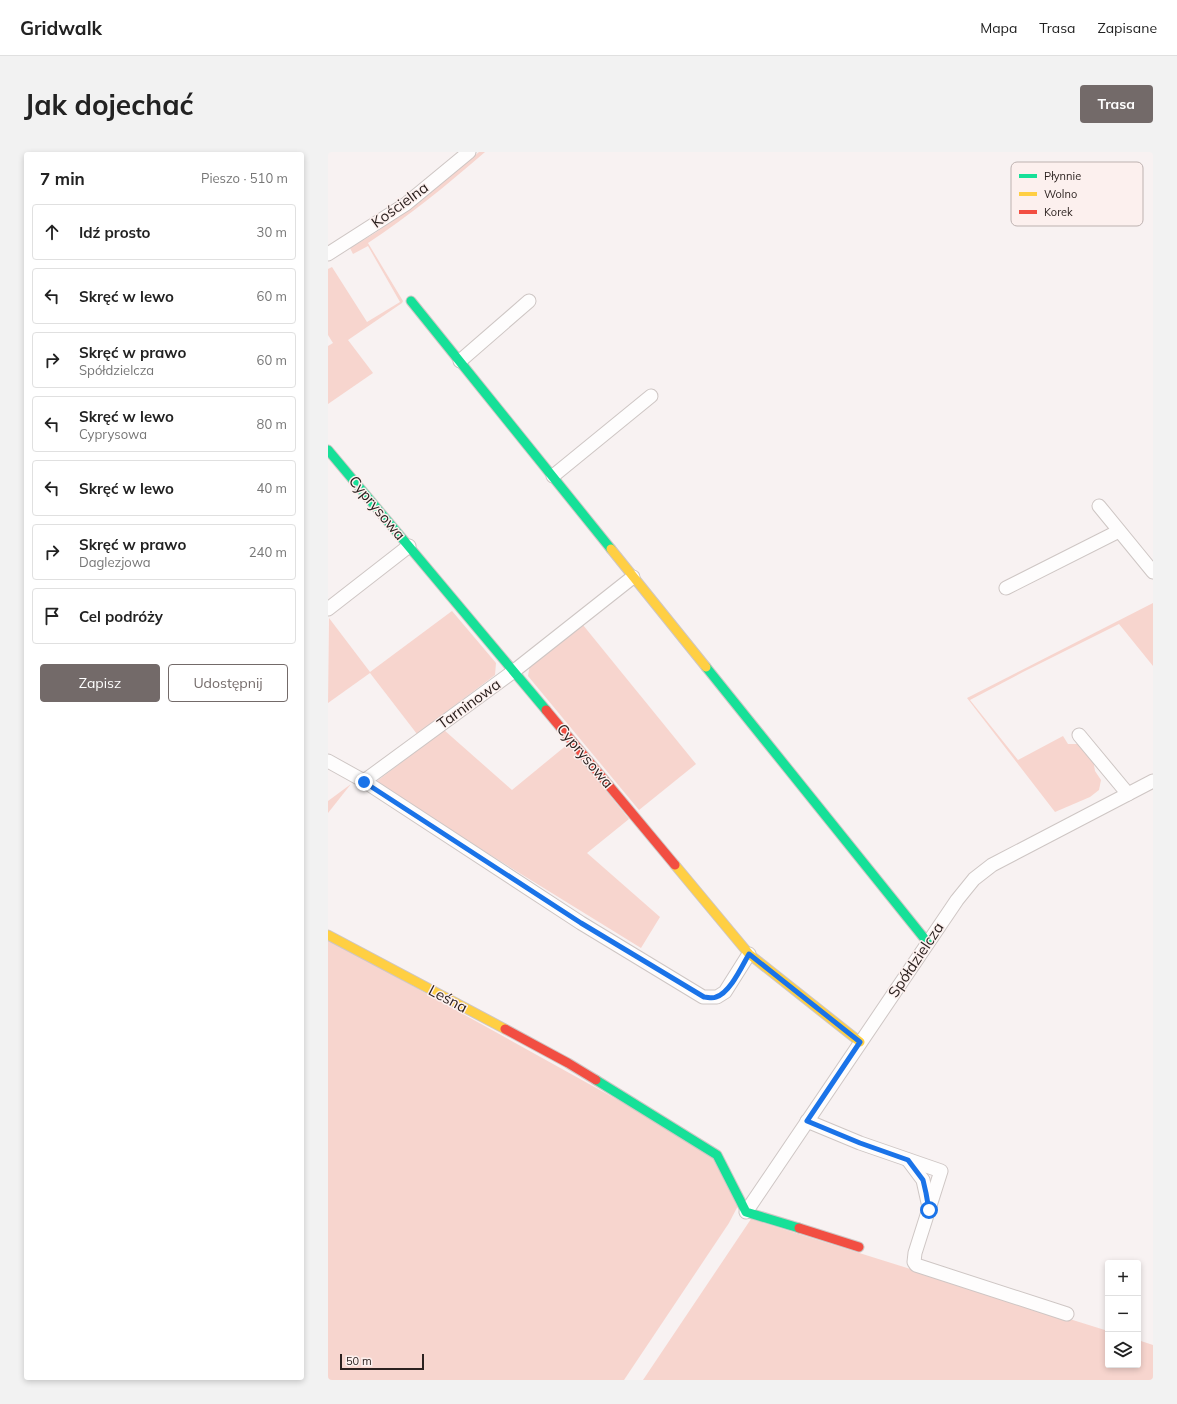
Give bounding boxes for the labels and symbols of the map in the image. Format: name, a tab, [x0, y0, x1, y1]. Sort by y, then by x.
legend	[1011, 162, 1143, 226]
text: Płynnie	[1044, 169, 1081, 183]
street label: Kościelna	[367, 178, 432, 232]
text: Wolno	[1044, 187, 1077, 201]
text: Korek	[1044, 205, 1073, 219]
street label: Cyprysowa	[345, 472, 410, 544]
street label: Tarninowa	[433, 674, 504, 733]
street label: Cyprysowa	[553, 720, 618, 792]
route end	[355, 773, 373, 791]
street label: Spółdzielcza	[883, 918, 948, 1001]
street label: Leśna	[425, 980, 471, 1017]
route start	[920, 1201, 938, 1219]
scale bar	[340, 1352, 424, 1371]

